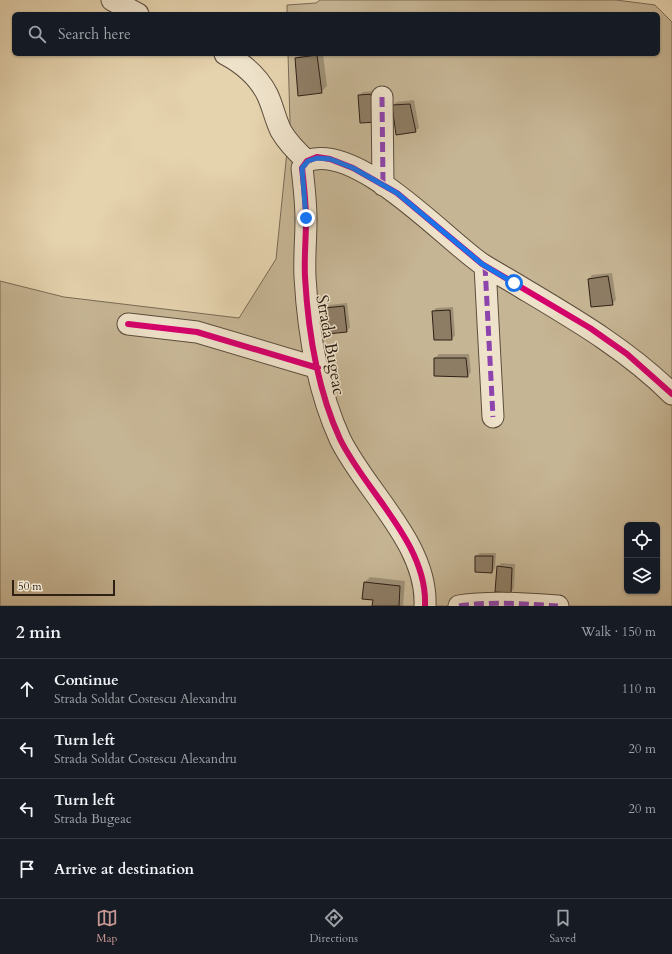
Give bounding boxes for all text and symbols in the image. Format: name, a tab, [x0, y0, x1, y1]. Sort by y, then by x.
search box	[12, 12, 660, 56]
icon: search	[26, 23, 48, 45]
text: Search here	[58, 24, 131, 44]
route end	[297, 209, 315, 227]
route start	[505, 274, 523, 292]
street label: Strada Bugeac	[310, 293, 351, 397]
map controls	[624, 522, 660, 594]
button: locate	[624, 522, 660, 558]
button: layers	[624, 558, 660, 594]
scale bar	[12, 578, 115, 597]
text: 50 m	[18, 579, 42, 594]
text: 2 min	[16, 621, 61, 644]
text: Walk · 150 m	[581, 623, 656, 641]
text: Continue	[54, 670, 119, 690]
icon: ahead	[16, 678, 38, 700]
text: 110 m	[622, 680, 656, 698]
text: Strada Soldat Costescu Alexandru	[54, 690, 237, 708]
text: Turn left	[54, 730, 115, 750]
icon: left	[16, 738, 38, 760]
text: 20 m	[628, 740, 656, 758]
text: Strada Soldat Costescu Alexandru	[54, 750, 237, 768]
text: Turn left	[54, 790, 115, 810]
icon: left	[16, 798, 38, 820]
text: 20 m	[628, 800, 656, 818]
text: Strada Bugeac	[54, 810, 132, 828]
icon: arrive	[16, 858, 38, 880]
text: Arrive at destination	[54, 859, 194, 879]
tab: Map	[96, 907, 118, 946]
tab: Directions	[309, 907, 358, 946]
tab: Saved	[550, 907, 576, 946]

